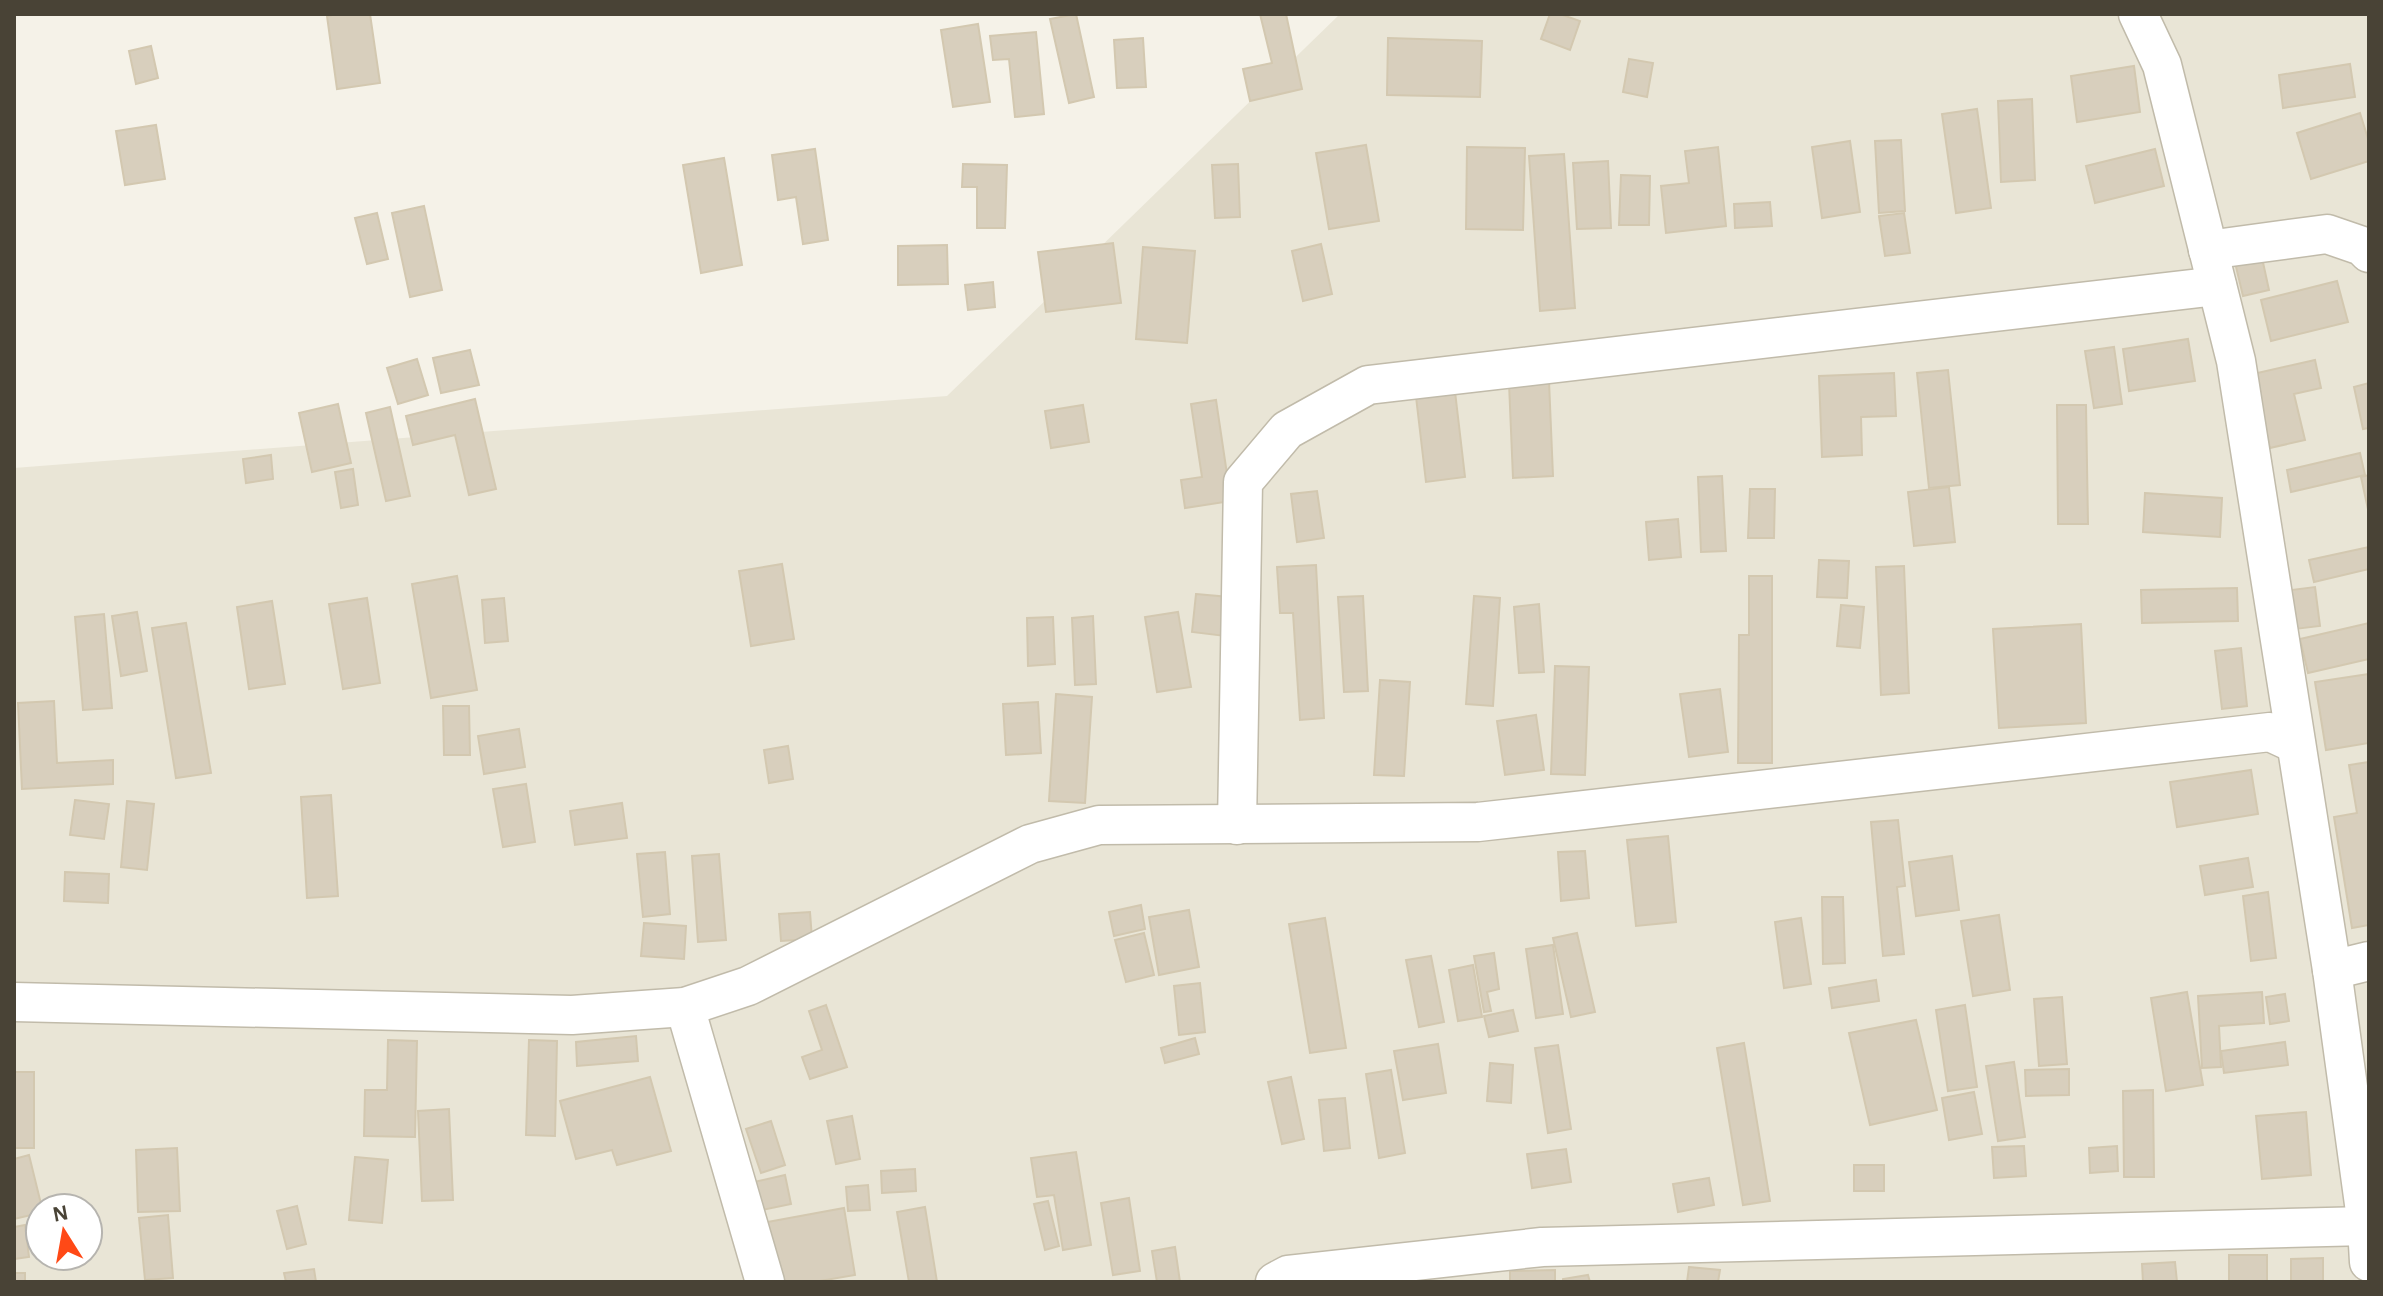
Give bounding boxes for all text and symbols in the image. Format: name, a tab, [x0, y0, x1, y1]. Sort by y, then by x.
north arrow	[24, 1192, 104, 1272]
text: N	[51, 1201, 70, 1226]

